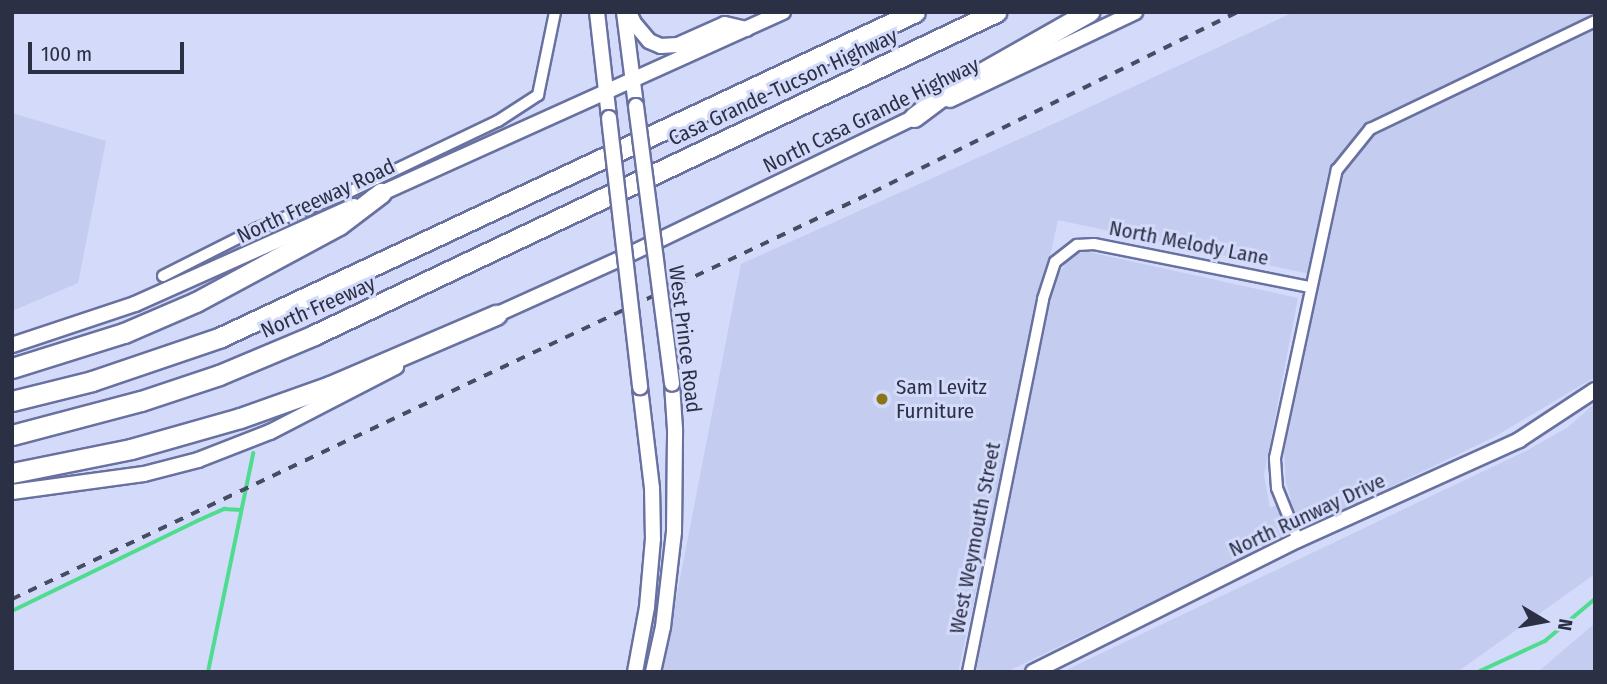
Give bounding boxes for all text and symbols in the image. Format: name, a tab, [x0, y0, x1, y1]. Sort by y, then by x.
street label: Casa Grande-Tucson Highway	[665, 23, 901, 151]
scale bar	[32, 28, 187, 72]
text: 100 m	[41, 41, 92, 67]
street label: North Casa Grande Highway	[759, 52, 983, 178]
street label: North Freeway Road	[233, 153, 399, 249]
street label: North Melody Lane	[1107, 215, 1271, 271]
street label: West Prince Road	[663, 264, 707, 414]
street label: North Freeway	[257, 271, 379, 343]
place label: Sam Levitz Furniture	[896, 374, 987, 424]
marker: Sam Levitz Furniture	[874, 391, 890, 407]
street label: West Weymouth Street	[944, 440, 1006, 636]
street label: North Runway Drive	[1225, 468, 1389, 562]
north arrow	[1509, 586, 1579, 656]
text: N	[1553, 617, 1577, 632]

